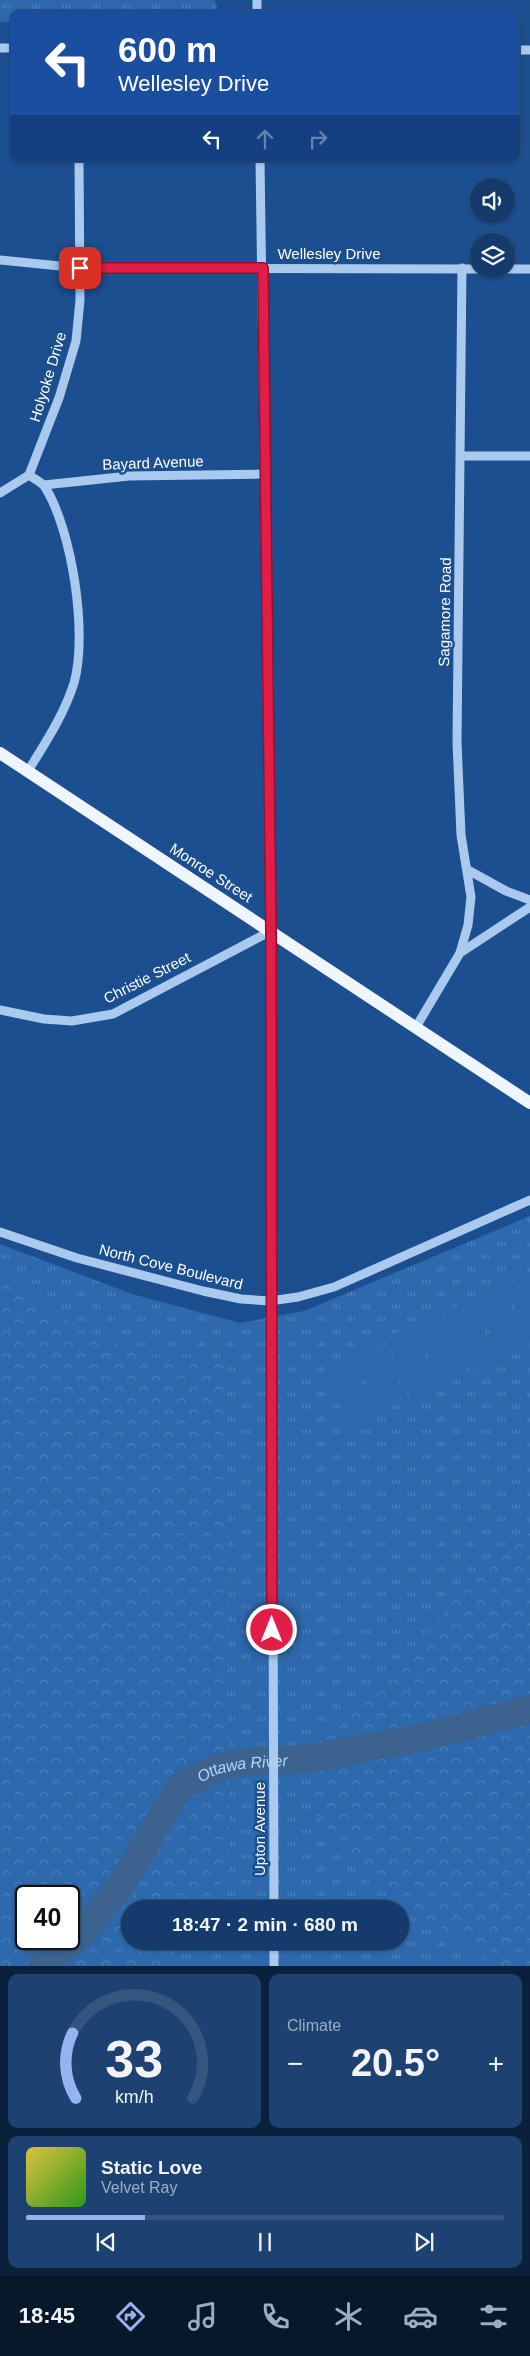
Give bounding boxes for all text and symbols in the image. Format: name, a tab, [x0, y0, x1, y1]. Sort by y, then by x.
icon: left	[35, 30, 100, 95]
text: 600 m	[118, 30, 217, 69]
text: Wellesley Drive	[118, 71, 269, 96]
icon: left	[198, 125, 226, 153]
icon: ahead	[251, 125, 279, 153]
icon: right	[304, 125, 332, 153]
map controls	[470, 178, 515, 278]
button: sound	[470, 178, 515, 223]
button: layers	[470, 233, 515, 278]
street label: Wellesley Drive	[277, 245, 381, 262]
pin	[59, 247, 101, 289]
icon: arrive	[66, 254, 94, 282]
street label: Holyoke Drive	[26, 330, 69, 424]
street label: Bayard Avenue	[102, 452, 204, 473]
street label: Sagamore Road	[435, 557, 454, 667]
street label: Monroe Street	[167, 840, 256, 906]
street label: Christie Street	[101, 948, 194, 1007]
street label: North Cove Boulevard	[97, 1240, 245, 1293]
position arrow	[245, 1603, 297, 1655]
water label: Ottawa River	[194, 1752, 289, 1785]
street label: Upton Avenue	[251, 1782, 268, 1876]
speed limit sign: 40	[15, 1885, 80, 1950]
text: 18:47 · 2 min · 680 m	[172, 1914, 358, 1935]
text: Climate	[287, 2017, 341, 2034]
text: 33	[106, 2030, 163, 2088]
text: 20.5°	[351, 2042, 440, 2084]
text: −	[287, 2048, 303, 2079]
text: +	[488, 2048, 504, 2079]
text: km/h	[115, 2087, 154, 2107]
text: Static Love	[101, 2157, 202, 2178]
text: Velvet Ray	[101, 2179, 177, 2196]
icon: previous	[92, 2228, 120, 2256]
icon: pause	[251, 2228, 279, 2256]
icon: next	[410, 2228, 438, 2256]
icon: directions	[113, 2299, 148, 2334]
icon: music	[185, 2299, 220, 2334]
icon: phone	[258, 2299, 293, 2334]
icon: climate	[331, 2299, 366, 2334]
icon: car	[403, 2299, 438, 2334]
icon: filters	[476, 2299, 511, 2334]
text: 18:45	[19, 2303, 75, 2328]

